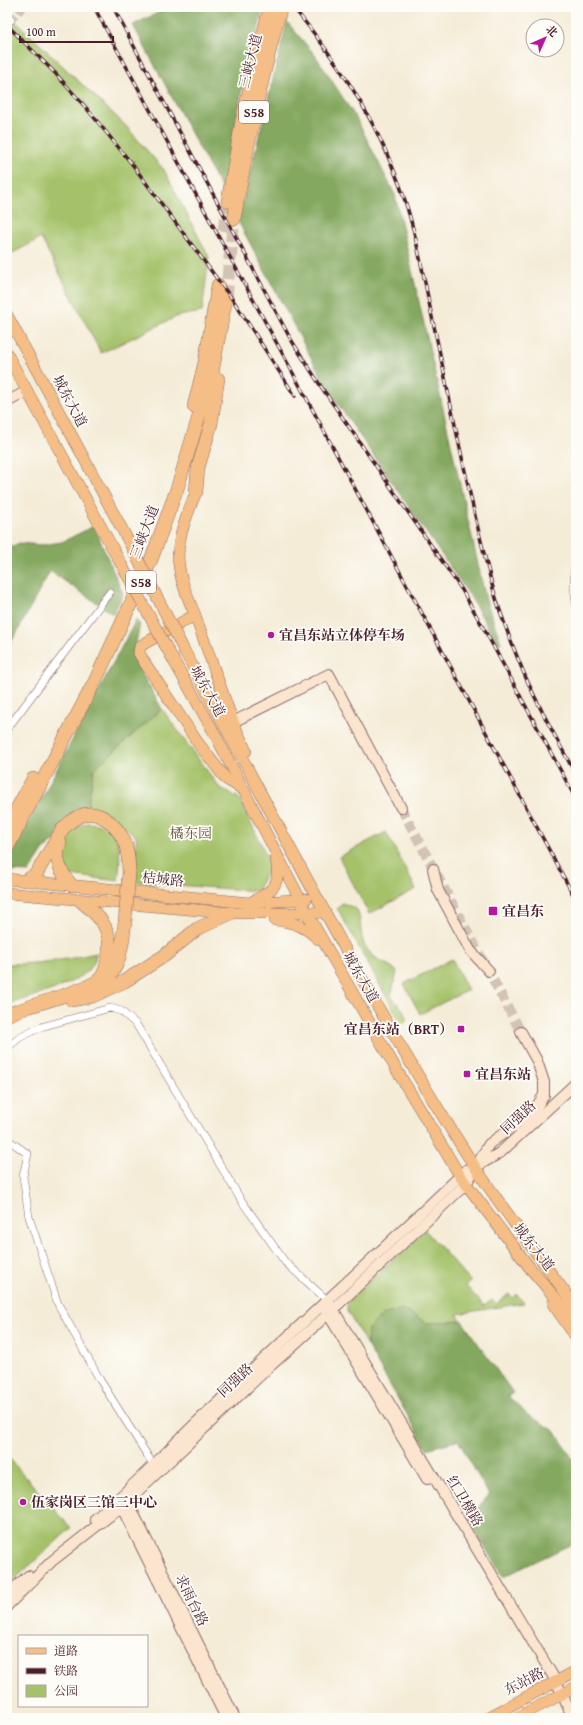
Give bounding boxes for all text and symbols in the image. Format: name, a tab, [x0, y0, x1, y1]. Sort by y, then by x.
scale bar	[20, 18, 113, 44]
north arrow	[525, 18, 565, 58]
text: 北	[543, 21, 562, 40]
text: 100 m	[26, 23, 56, 40]
street label: 三峡大道	[234, 31, 266, 91]
road number: S58	[239, 101, 269, 123]
street label: 城东大道	[48, 372, 92, 430]
street label: 三峡大道	[125, 502, 163, 562]
road number: S58	[126, 571, 156, 593]
place label: 宜昌东站立体停车场	[279, 625, 405, 645]
marker: 宜昌东站立体停车场	[266, 630, 276, 640]
street label: 城东大道	[186, 662, 230, 720]
park label: 橘东园	[170, 823, 212, 843]
street label: 桔城路	[141, 867, 185, 891]
place label: 宜昌东	[502, 901, 544, 921]
marker: 宜昌东	[487, 905, 499, 917]
street label: 城东大道	[338, 948, 384, 1006]
place label: 宜昌东站（BRT）	[344, 1019, 453, 1039]
marker: 宜昌东站（BRT）	[456, 1024, 466, 1034]
place label: 宜昌东站	[475, 1064, 531, 1084]
marker: 宜昌东站	[462, 1069, 472, 1079]
street label: 同强路	[496, 1095, 540, 1139]
street label: 城东大道	[509, 1219, 559, 1275]
street label: 同强路	[213, 1358, 257, 1402]
street label: 红卫横路	[442, 1472, 488, 1530]
place label: 伍家岗区三馆三中心	[31, 1492, 157, 1512]
marker: 伍家岗区三馆三中心	[18, 1497, 28, 1507]
street label: 求雨台路	[171, 1570, 213, 1630]
legend	[18, 1635, 148, 1707]
text: 道路	[54, 1642, 78, 1659]
text: 铁路	[54, 1662, 78, 1679]
street label: 东站路	[501, 1662, 547, 1700]
text: 公园	[54, 1682, 78, 1699]

